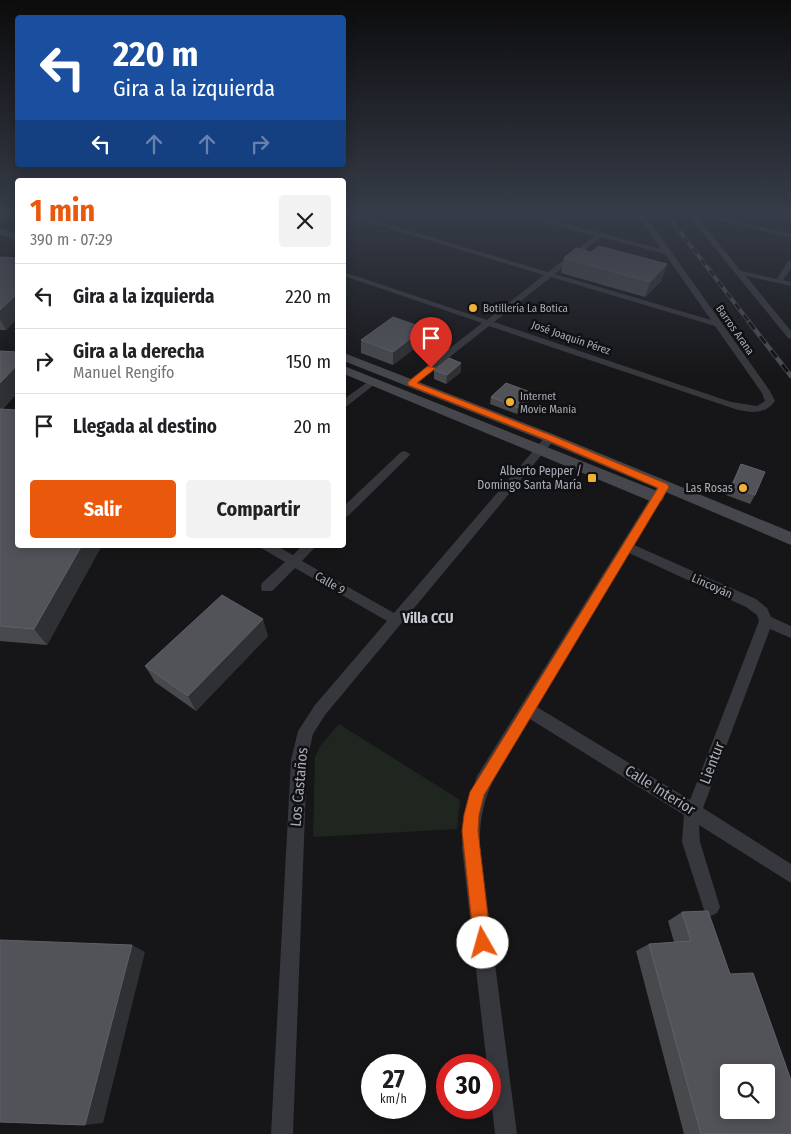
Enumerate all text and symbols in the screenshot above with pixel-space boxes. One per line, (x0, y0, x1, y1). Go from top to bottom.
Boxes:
text: 220 m (113, 33, 199, 75)
icon: left (30, 35, 95, 100)
text: Gira a la izquierda (113, 75, 275, 102)
icon: left (87, 130, 115, 158)
icon: ahead (140, 130, 168, 158)
icon: ahead (193, 130, 221, 158)
icon: right (246, 130, 274, 158)
text: 1 min (30, 193, 95, 229)
button: close (279, 195, 331, 247)
text: 390 m · 07:29 (30, 230, 113, 249)
icon: left (30, 282, 58, 310)
text: Gira a la izquierda (73, 285, 215, 308)
text: 220 m (285, 285, 331, 308)
marker: Botillería La Botica (467, 302, 479, 314)
place label: Botillería La Botica (483, 302, 568, 315)
street label: Barros Arana (713, 303, 757, 357)
pin (410, 317, 452, 368)
street label: José Joaquín Pérez (530, 318, 613, 358)
icon: arrive (417, 324, 445, 352)
text: Gira a la derecha (73, 340, 205, 363)
icon: right (30, 347, 58, 375)
text: 150 m (286, 350, 331, 373)
text: Manuel Rengifo (73, 363, 174, 382)
place label: Internet Movie Mania (520, 390, 576, 416)
marker: Internet Movie Mania (504, 396, 516, 408)
icon: arrive (30, 412, 58, 440)
text: Llegada al destino (73, 415, 217, 438)
text: 20 m (294, 415, 331, 438)
place label: Alberto Pepper / Domingo Santa María (477, 464, 582, 492)
marker: Alberto Pepper / Domingo Santa María (586, 472, 598, 484)
button: Salir (30, 480, 176, 538)
button: Compartir (186, 480, 331, 538)
place label: Las Rosas (685, 481, 733, 495)
marker: Las Rosas (737, 482, 749, 494)
street label: Calle 9 (312, 569, 348, 597)
street label: Lincoyán (689, 571, 735, 601)
district label: Villa CCU (402, 610, 453, 627)
street label: Lientur (696, 739, 729, 787)
street label: Los Castaños (287, 747, 311, 827)
street label: Calle Interior (622, 761, 699, 819)
position arrow (456, 916, 508, 968)
speed limit sign: 30 (436, 1054, 501, 1119)
map controls (720, 1064, 775, 1119)
button: search (720, 1064, 775, 1119)
text: 27 (382, 1065, 405, 1095)
text: km/h (380, 1092, 407, 1106)

